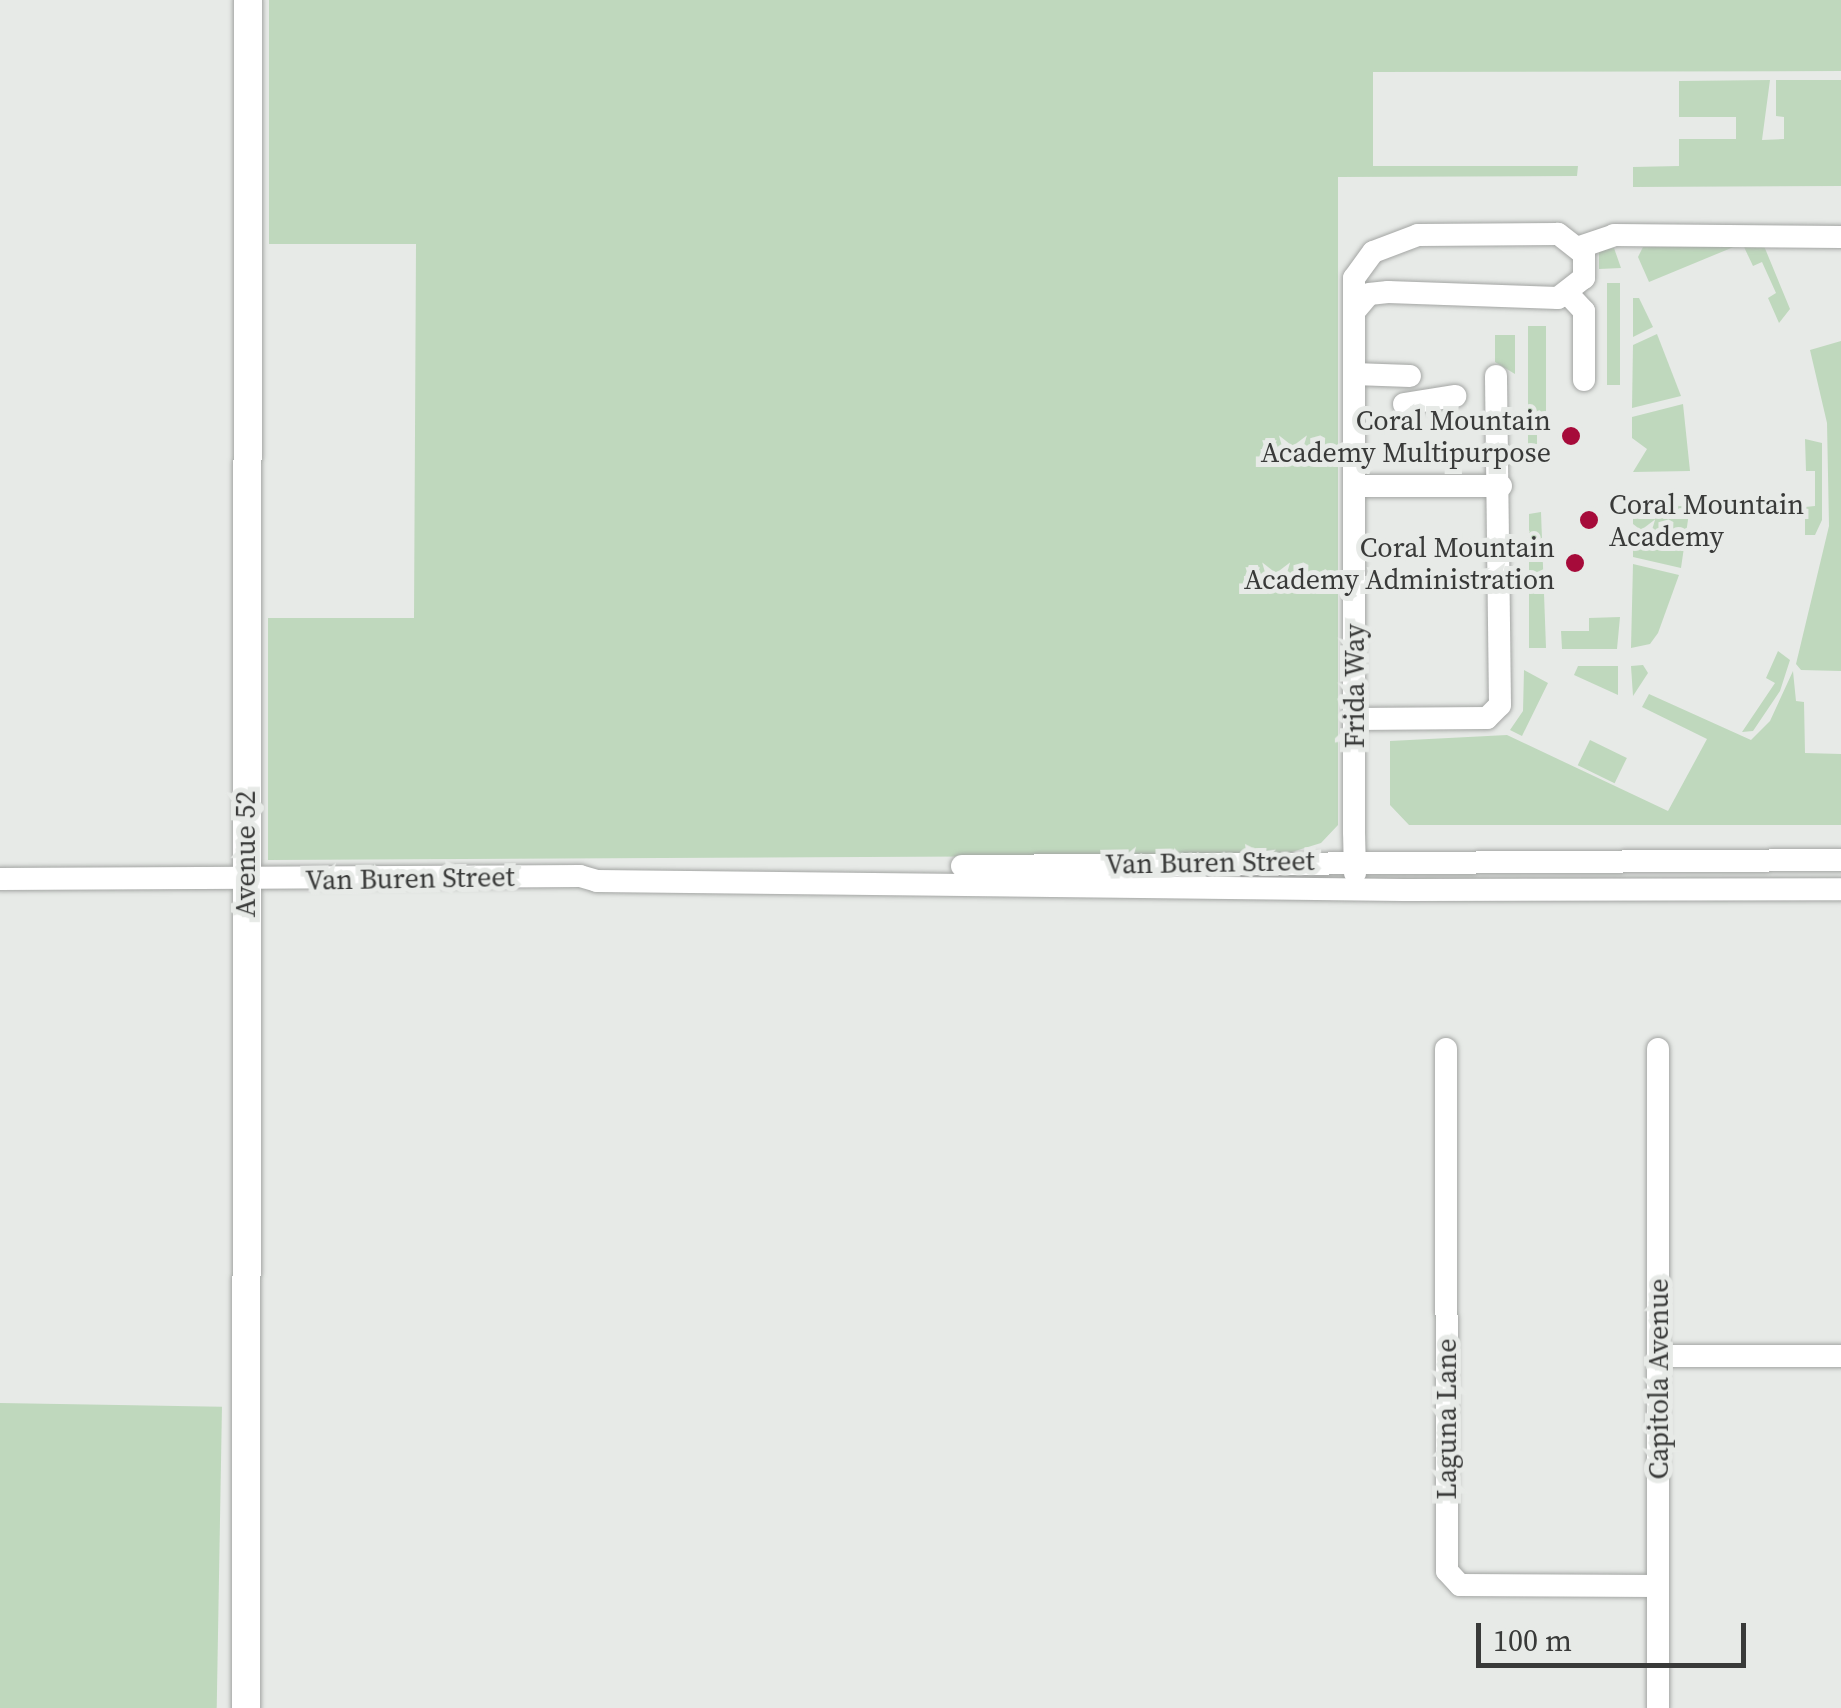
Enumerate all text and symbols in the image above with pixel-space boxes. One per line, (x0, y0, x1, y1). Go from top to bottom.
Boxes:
place label: Coral Mountain Academy Multipurpose (1261, 403, 1551, 469)
marker: Coral Mountain Academy Multipurpose (1560, 425, 1582, 447)
place label: Coral Mountain Academy (1609, 487, 1804, 553)
marker: Coral Mountain Academy (1578, 509, 1600, 531)
place label: Coral Mountain Academy Administration (1244, 530, 1555, 596)
marker: Coral Mountain Academy Administration (1564, 552, 1586, 574)
street label: Frida Way (1337, 623, 1371, 749)
street label: Avenue 52 (228, 791, 262, 917)
street label: Van Buren Street (1105, 843, 1315, 881)
street label: Van Buren Street (305, 859, 515, 897)
street label: Capitola Avenue (1641, 1279, 1675, 1479)
street label: Laguna Lane (1429, 1338, 1463, 1500)
scale bar (1481, 1603, 1751, 1665)
text: 100 m (1493, 1620, 1572, 1661)

